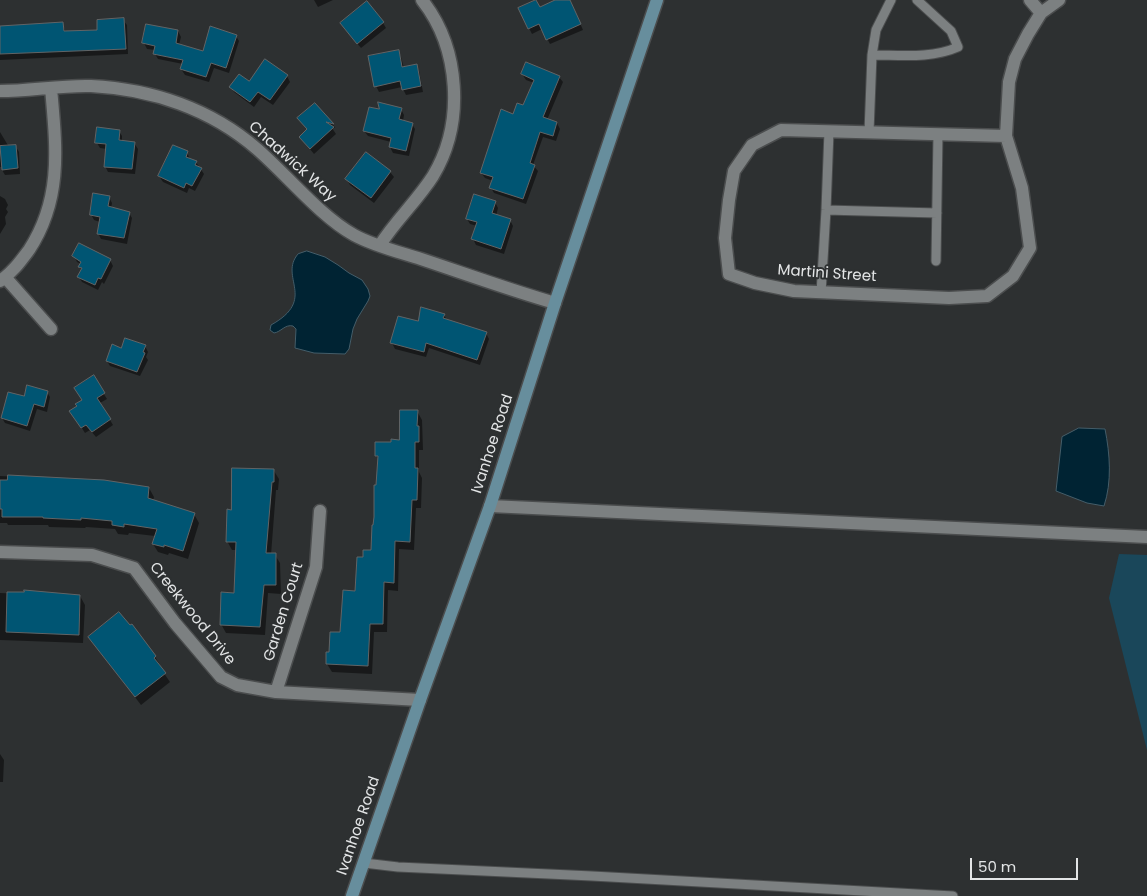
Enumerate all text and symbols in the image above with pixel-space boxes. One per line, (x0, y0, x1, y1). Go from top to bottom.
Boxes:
street label: Chadwick Way (245, 118, 339, 206)
street label: Martini Street (777, 262, 877, 286)
street label: Ivanhoe Road (468, 392, 518, 496)
street label: Creekwood Drive (145, 559, 239, 669)
street label: Garden Court (260, 560, 308, 664)
street label: Ivanhoe Road (334, 774, 384, 878)
scale bar (972, 848, 1080, 880)
text: 50 m (978, 856, 1016, 877)

